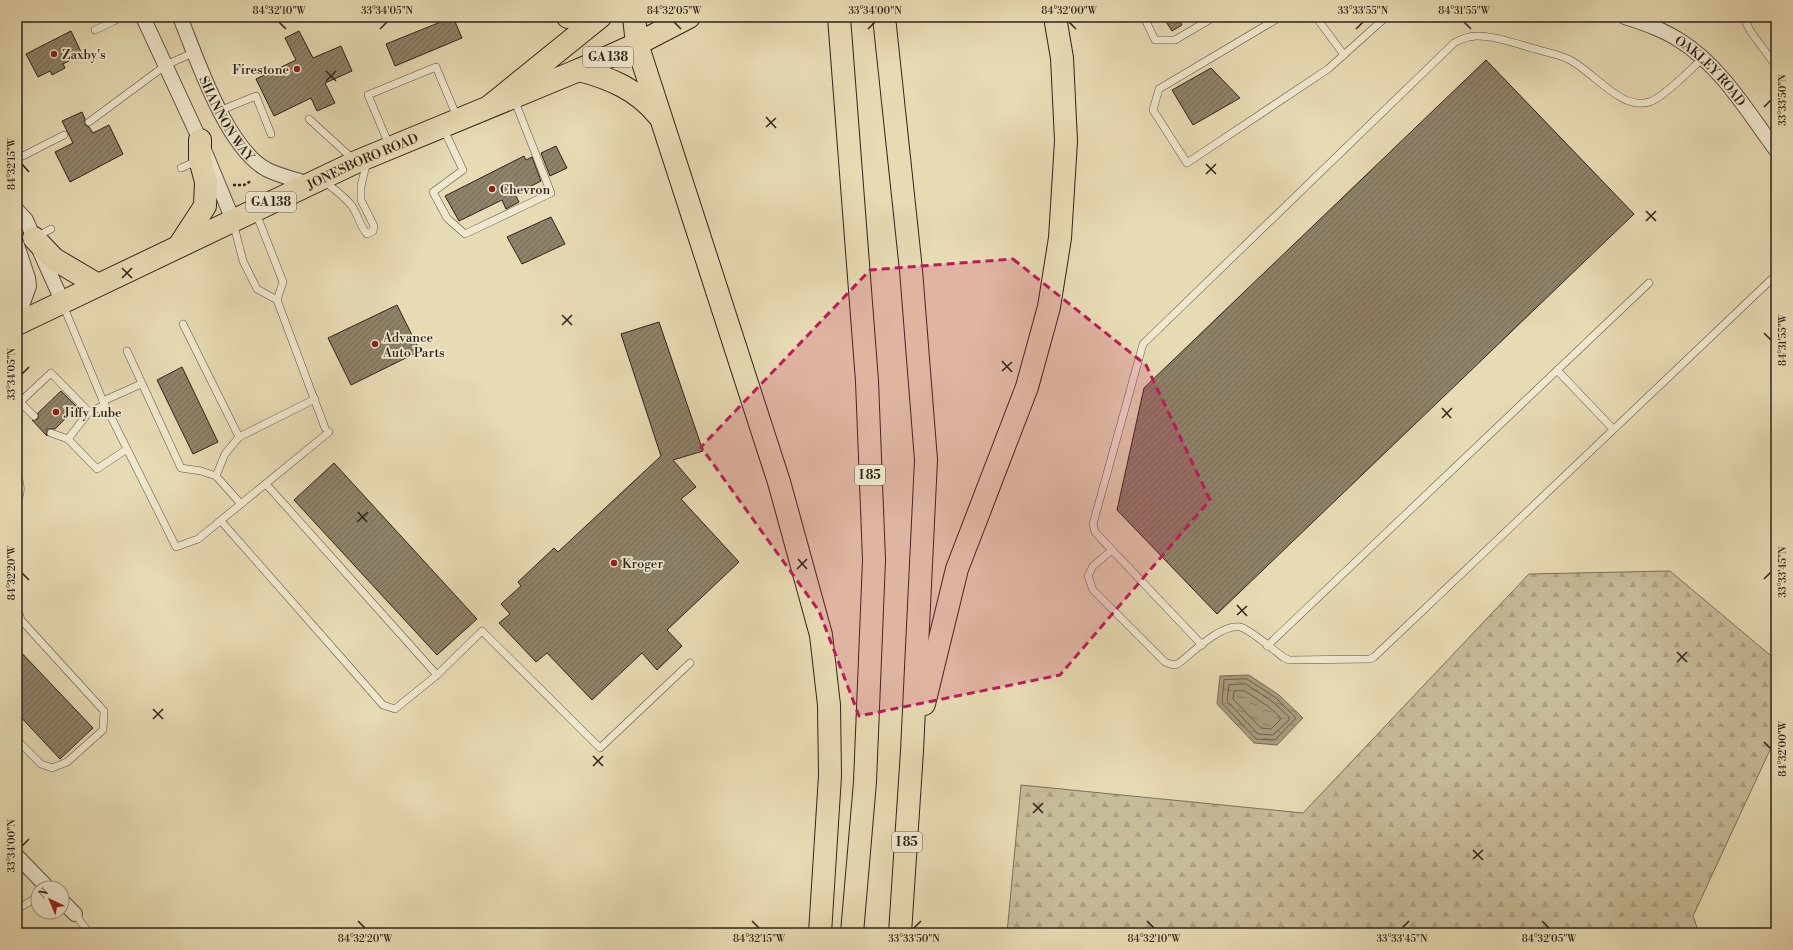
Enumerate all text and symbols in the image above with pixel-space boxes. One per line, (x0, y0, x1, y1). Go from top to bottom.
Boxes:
text: 84°32'10"W (253, 5, 306, 17)
text: 33°34'05"N (361, 5, 414, 17)
text: 84°32'05"W (647, 5, 702, 17)
text: 33°34'00"N (848, 5, 902, 17)
text: 84°32'00"W (1041, 5, 1098, 17)
text: 33°33'55"N (1338, 5, 1389, 17)
text: 84°31'55"W (1438, 5, 1491, 17)
street label: OAKLEY ROAD (1672, 33, 1749, 110)
place label: Zaxby's (62, 47, 106, 63)
road number: GA 138 (583, 47, 633, 67)
marker: Zaxby's (49, 49, 59, 59)
place label: Firestone (232, 62, 289, 78)
marker: Firestone (292, 64, 302, 74)
street label: SHANNON WAY (195, 74, 258, 166)
text: 33°33'50"N (1777, 74, 1789, 126)
street label: JONESBORO ROAD (303, 130, 421, 194)
text: 84°32'15"W (6, 137, 18, 190)
place label: Chevron (500, 182, 550, 198)
marker: Chevron (487, 184, 497, 194)
road number: GA 138 (246, 192, 296, 212)
text: 84°31'55"W (1777, 313, 1789, 366)
place label: Advance Auto Parts (382, 330, 445, 361)
marker: Advance Auto Parts (370, 339, 380, 349)
text: 33°34'05"N (6, 347, 18, 400)
place label: Jiffy Lube (63, 405, 122, 421)
marker: Jiffy Lube (51, 407, 61, 417)
road number: I 85 (855, 465, 885, 485)
text: 84°32'20"W (6, 545, 18, 600)
text: 33°33'45"N (1777, 546, 1789, 597)
place label: Kroger (622, 556, 663, 572)
marker: Kroger (609, 558, 619, 568)
text: 84°32'00"W (1777, 720, 1789, 777)
text: 33°34'00"N (6, 819, 18, 873)
road number: I 85 (892, 832, 922, 852)
north arrow (30, 880, 70, 920)
text: N (36, 885, 52, 902)
text: 84°32'20"W (338, 933, 393, 945)
text: 84°32'15"W (733, 933, 786, 945)
text: 33°33'50"N (888, 933, 940, 945)
text: 84°32'10"W (1128, 933, 1181, 945)
text: 33°33'45"N (1377, 933, 1428, 945)
text: 84°32'05"W (1522, 933, 1577, 945)

